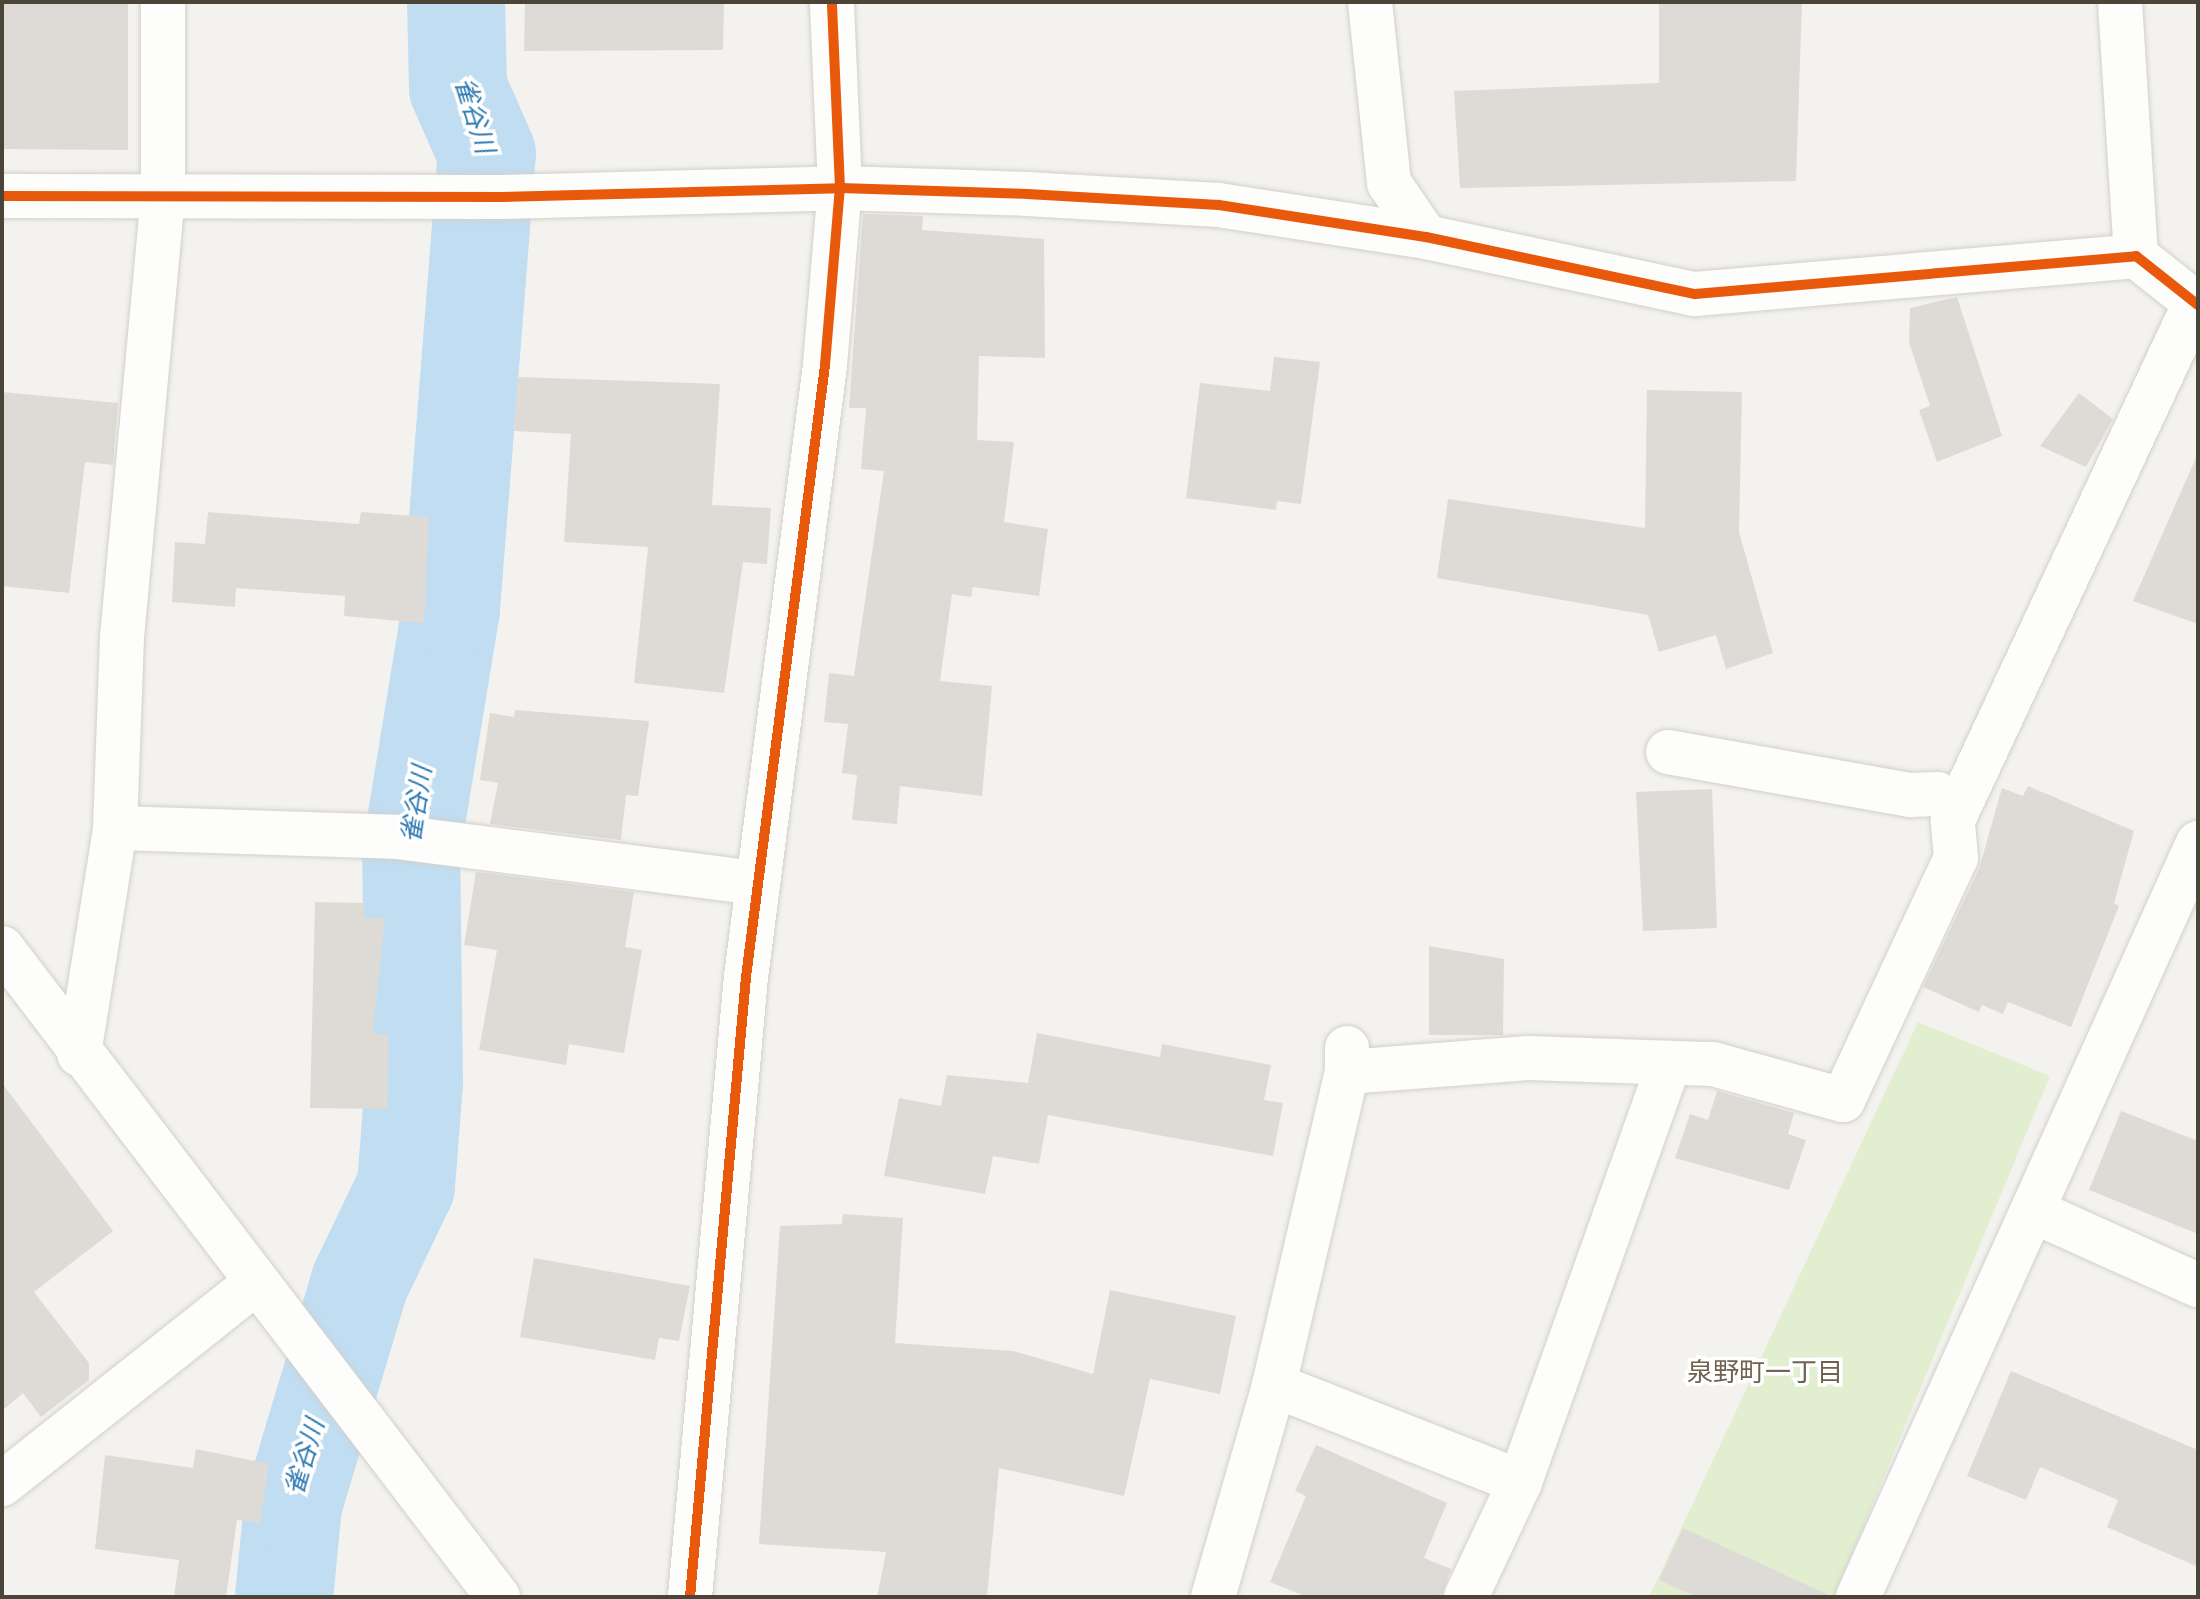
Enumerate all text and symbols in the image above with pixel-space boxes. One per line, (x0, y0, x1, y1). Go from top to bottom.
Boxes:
water label: 雀谷川 (446, 74, 498, 158)
water label: 雀谷川 (397, 764, 441, 846)
district label: 泉野町一丁目 (1687, 1359, 1843, 1391)
water label: 雀谷川 (281, 1416, 333, 1500)

